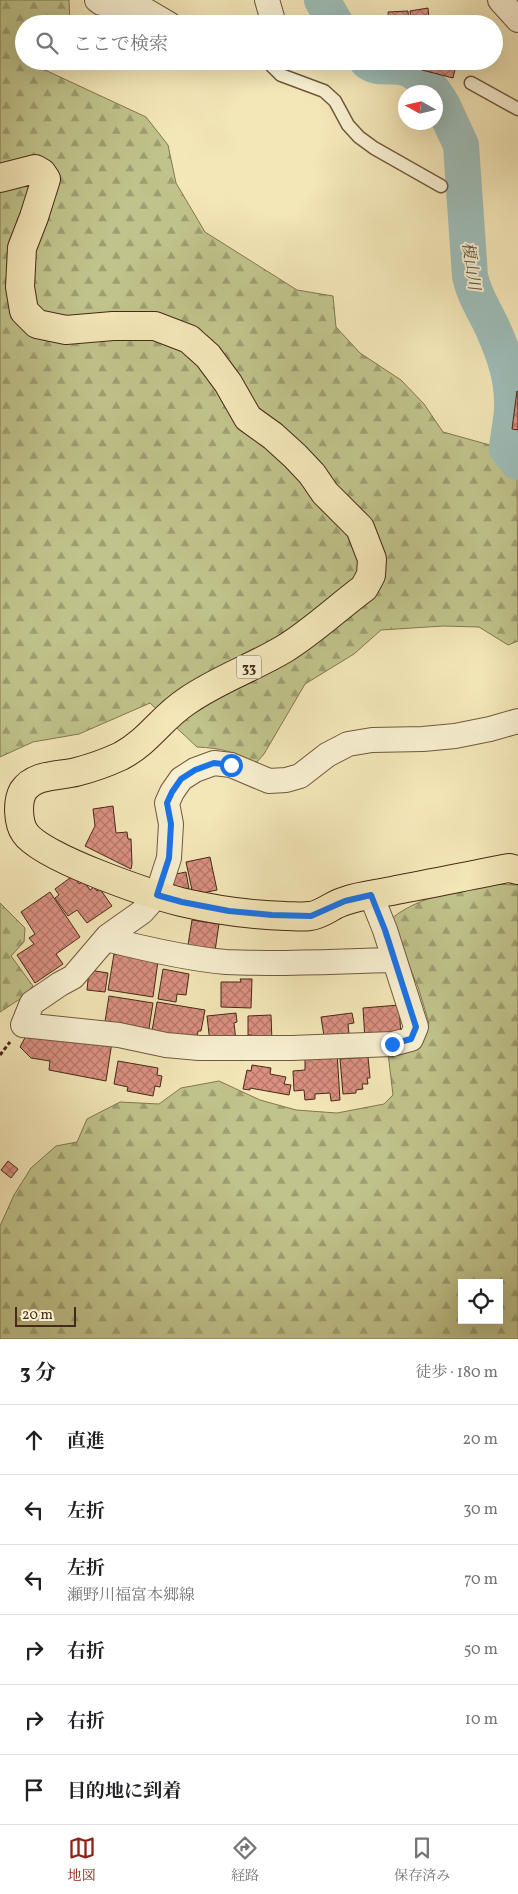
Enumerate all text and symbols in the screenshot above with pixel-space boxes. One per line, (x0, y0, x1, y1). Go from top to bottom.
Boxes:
search box (15, 15, 503, 70)
icon: search (33, 29, 61, 57)
text: ここで検索 (73, 32, 168, 58)
north arrow (398, 85, 443, 130)
water label: 榎山川 (456, 241, 485, 294)
road number: 33 (236, 656, 262, 679)
route start (220, 754, 243, 777)
route end (381, 1033, 404, 1056)
map controls (458, 1279, 503, 1324)
button: locate (458, 1279, 503, 1324)
scale bar (15, 1304, 76, 1327)
text: 20 m (22, 1306, 53, 1325)
text: 3 分 (20, 1359, 56, 1388)
text: 徒歩 · 180 m (415, 1362, 498, 1384)
icon: ahead (20, 1426, 48, 1454)
text: 直進 (67, 1429, 105, 1455)
text: 20 m (463, 1429, 498, 1451)
icon: left (20, 1496, 48, 1524)
text: 左折 (67, 1499, 105, 1525)
text: 30 m (463, 1499, 498, 1521)
text: 左折 (67, 1556, 105, 1582)
icon: left (20, 1566, 48, 1594)
text: 70 m (464, 1569, 498, 1591)
text: 瀬野川福富本郷線 (67, 1585, 195, 1607)
icon: right (20, 1636, 48, 1664)
text: 右折 (67, 1639, 105, 1665)
text: 50 m (464, 1639, 498, 1661)
icon: right (20, 1706, 48, 1734)
text: 右折 (67, 1709, 105, 1735)
text: 10 m (465, 1709, 498, 1731)
icon: arrive (20, 1776, 48, 1804)
text: 目的地に到着 (67, 1779, 181, 1805)
tab: 地図 (68, 1834, 96, 1886)
tab: 経路 (231, 1834, 259, 1886)
tab: 保存済み (394, 1834, 450, 1886)

